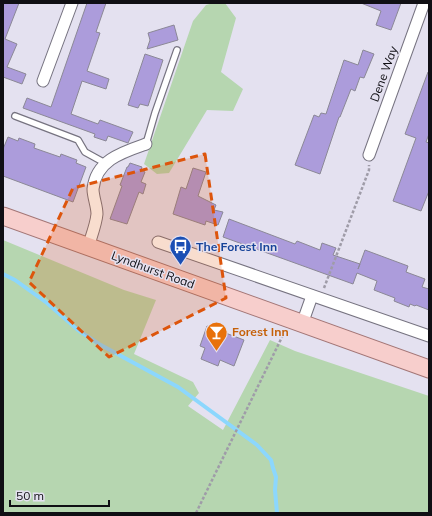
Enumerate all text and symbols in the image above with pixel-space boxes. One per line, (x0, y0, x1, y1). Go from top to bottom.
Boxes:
street label: Dene Way (367, 43, 401, 104)
bus stop icon: The Forest Inn (167, 234, 193, 267)
place label: The Forest Inn (196, 239, 277, 254)
street label: Lyndhurst Road (109, 248, 197, 292)
bar icon: Forest Inn (203, 319, 229, 352)
place label: Forest Inn (232, 324, 289, 339)
scale bar (10, 482, 109, 508)
text: 50 m (16, 488, 44, 503)

